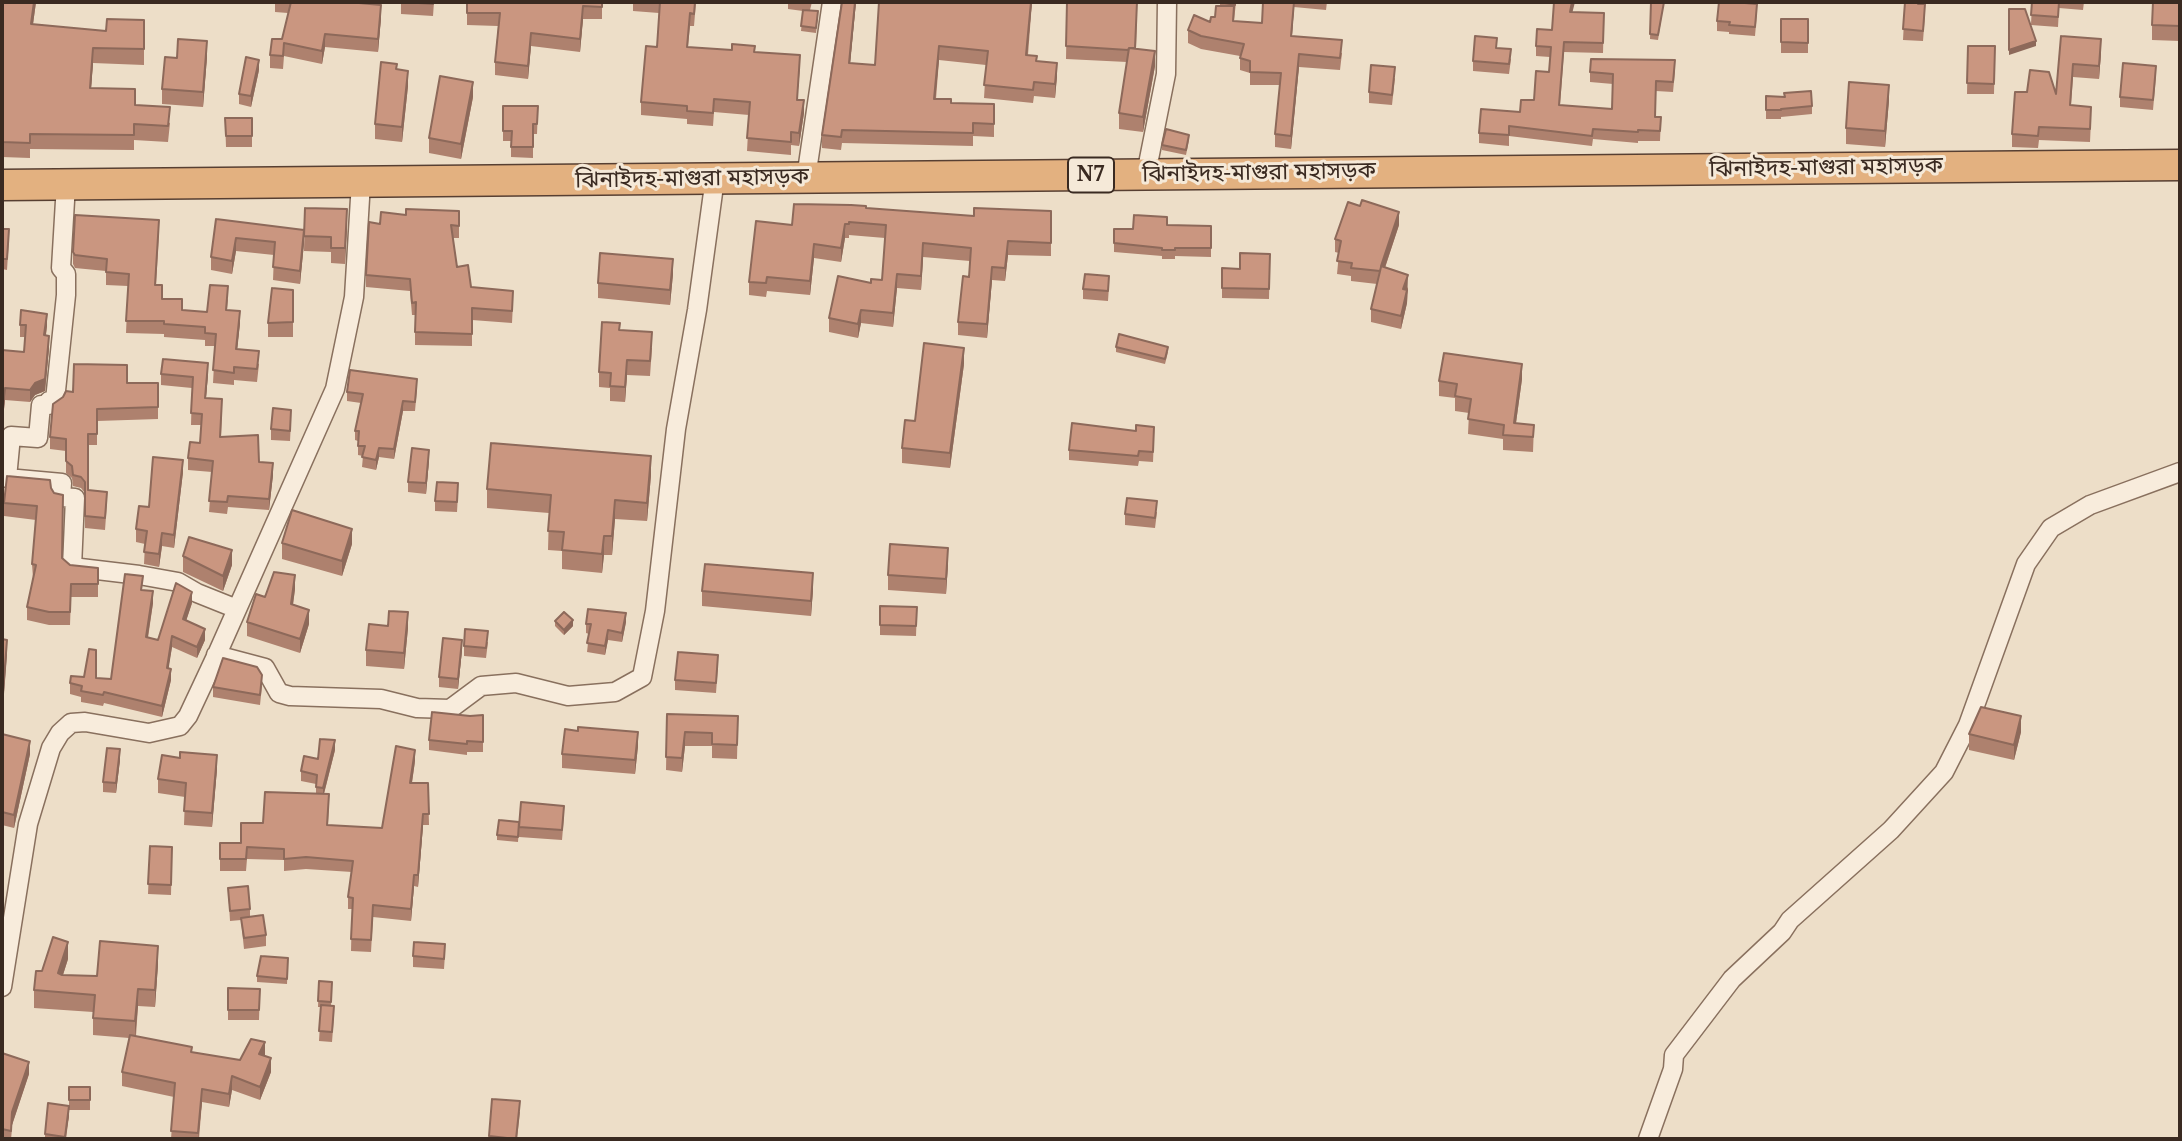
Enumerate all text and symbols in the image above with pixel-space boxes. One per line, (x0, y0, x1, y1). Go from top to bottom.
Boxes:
street label: ঝিনাইদহ-মাগুরা মহাসড়ক (1709, 152, 1943, 184)
street label: ঝিনাইদহ-মাগুরা মহাসড়ক (1142, 157, 1376, 189)
road number: N7 (1068, 158, 1114, 192)
street label: ঝিনাইদহ-মাগুরা মহাসড়ক (575, 163, 809, 195)

